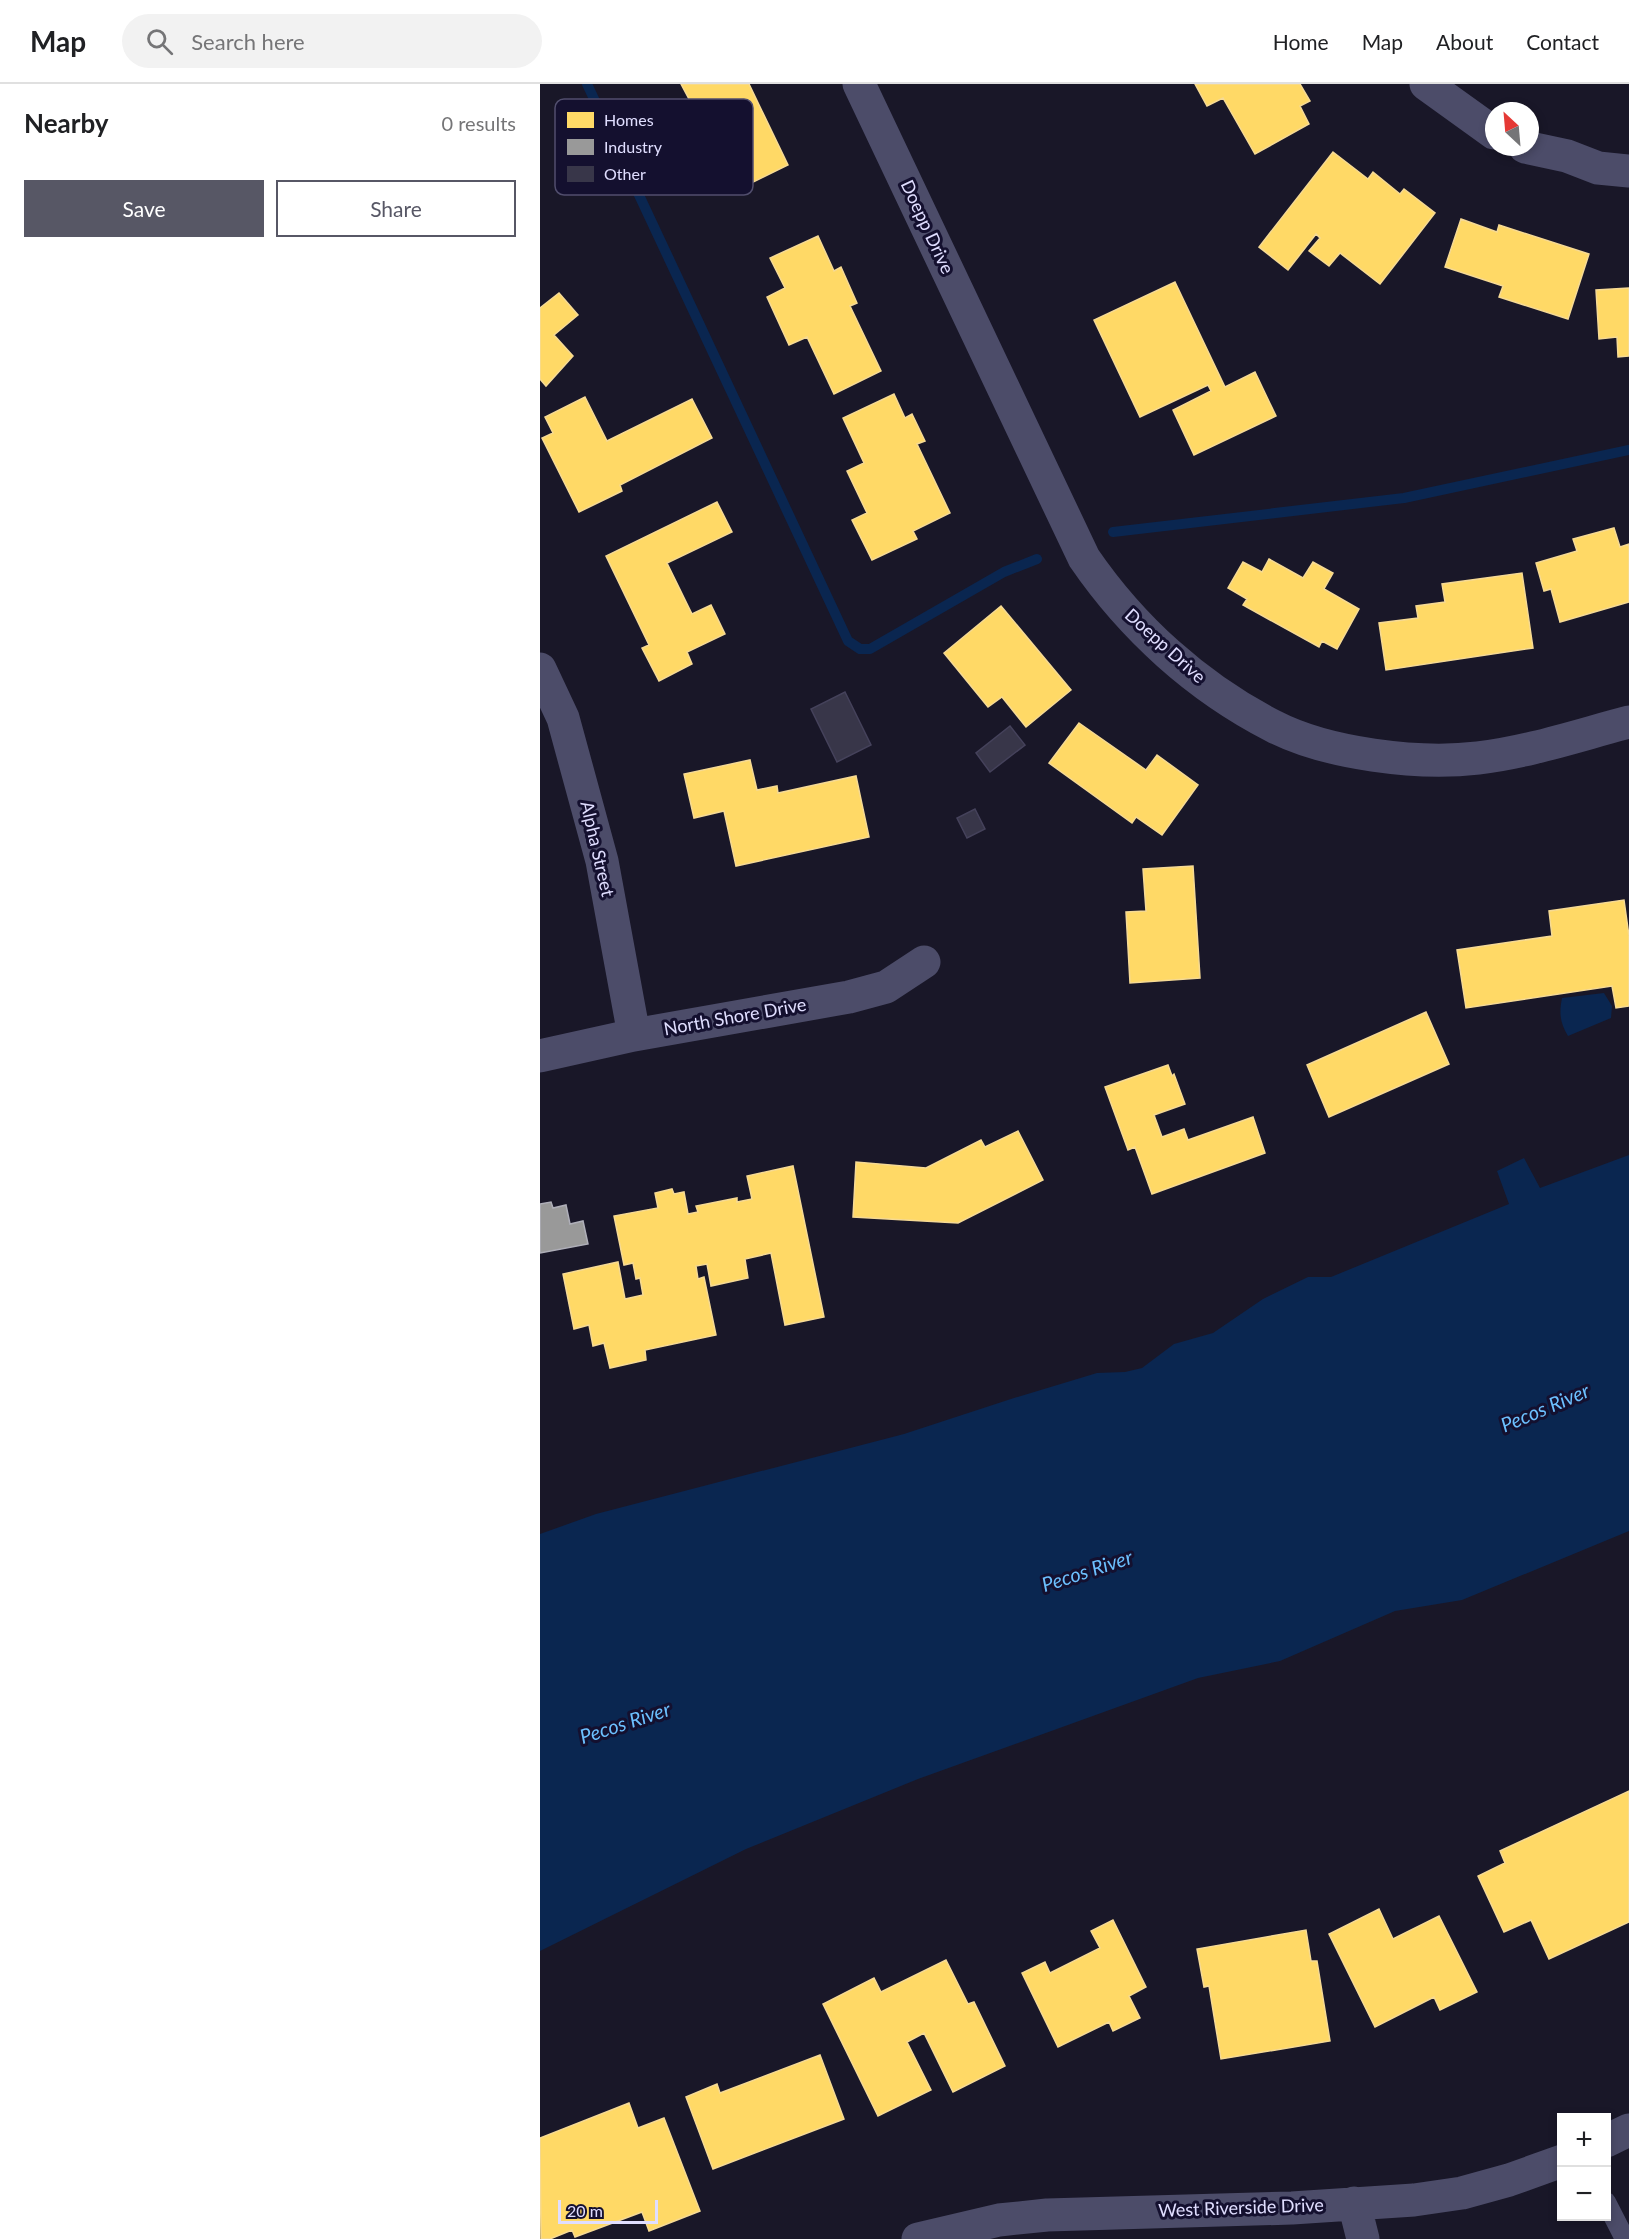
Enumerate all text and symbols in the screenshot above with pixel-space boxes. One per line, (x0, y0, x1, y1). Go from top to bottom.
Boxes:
search box (122, 14, 542, 68)
text: Map (30, 24, 86, 58)
icon: search (143, 25, 176, 58)
text: Search here (191, 28, 305, 55)
text: Home (1273, 29, 1329, 54)
text: Map (1362, 29, 1403, 54)
text: About (1436, 29, 1493, 54)
text: Contact (1526, 29, 1599, 54)
legend (555, 99, 753, 195)
north arrow (1485, 102, 1539, 156)
text: Nearby (24, 107, 109, 139)
text: Homes (604, 110, 654, 129)
text: 0 results (441, 111, 516, 135)
text: Industry (604, 137, 663, 156)
text: Other (604, 164, 646, 183)
street label: Doepp Drive (897, 176, 959, 277)
button: Save (24, 180, 264, 237)
button: Share (276, 180, 516, 237)
street label: Doepp Drive (1121, 603, 1211, 687)
street label: Alpha Street (576, 799, 620, 899)
street label: North Shore Drive (662, 993, 808, 1039)
water label: Pecos River (1497, 1377, 1594, 1437)
water label: Pecos River (1038, 1544, 1136, 1596)
water label: Pecos River (576, 1696, 674, 1748)
map controls (1557, 2113, 1611, 2221)
button: + (1557, 2113, 1611, 2167)
button: − (1557, 2167, 1611, 2221)
street label: West Riverside Drive (1158, 2193, 1324, 2221)
scale bar (558, 2197, 658, 2224)
text: 20 m (567, 2201, 603, 2220)

